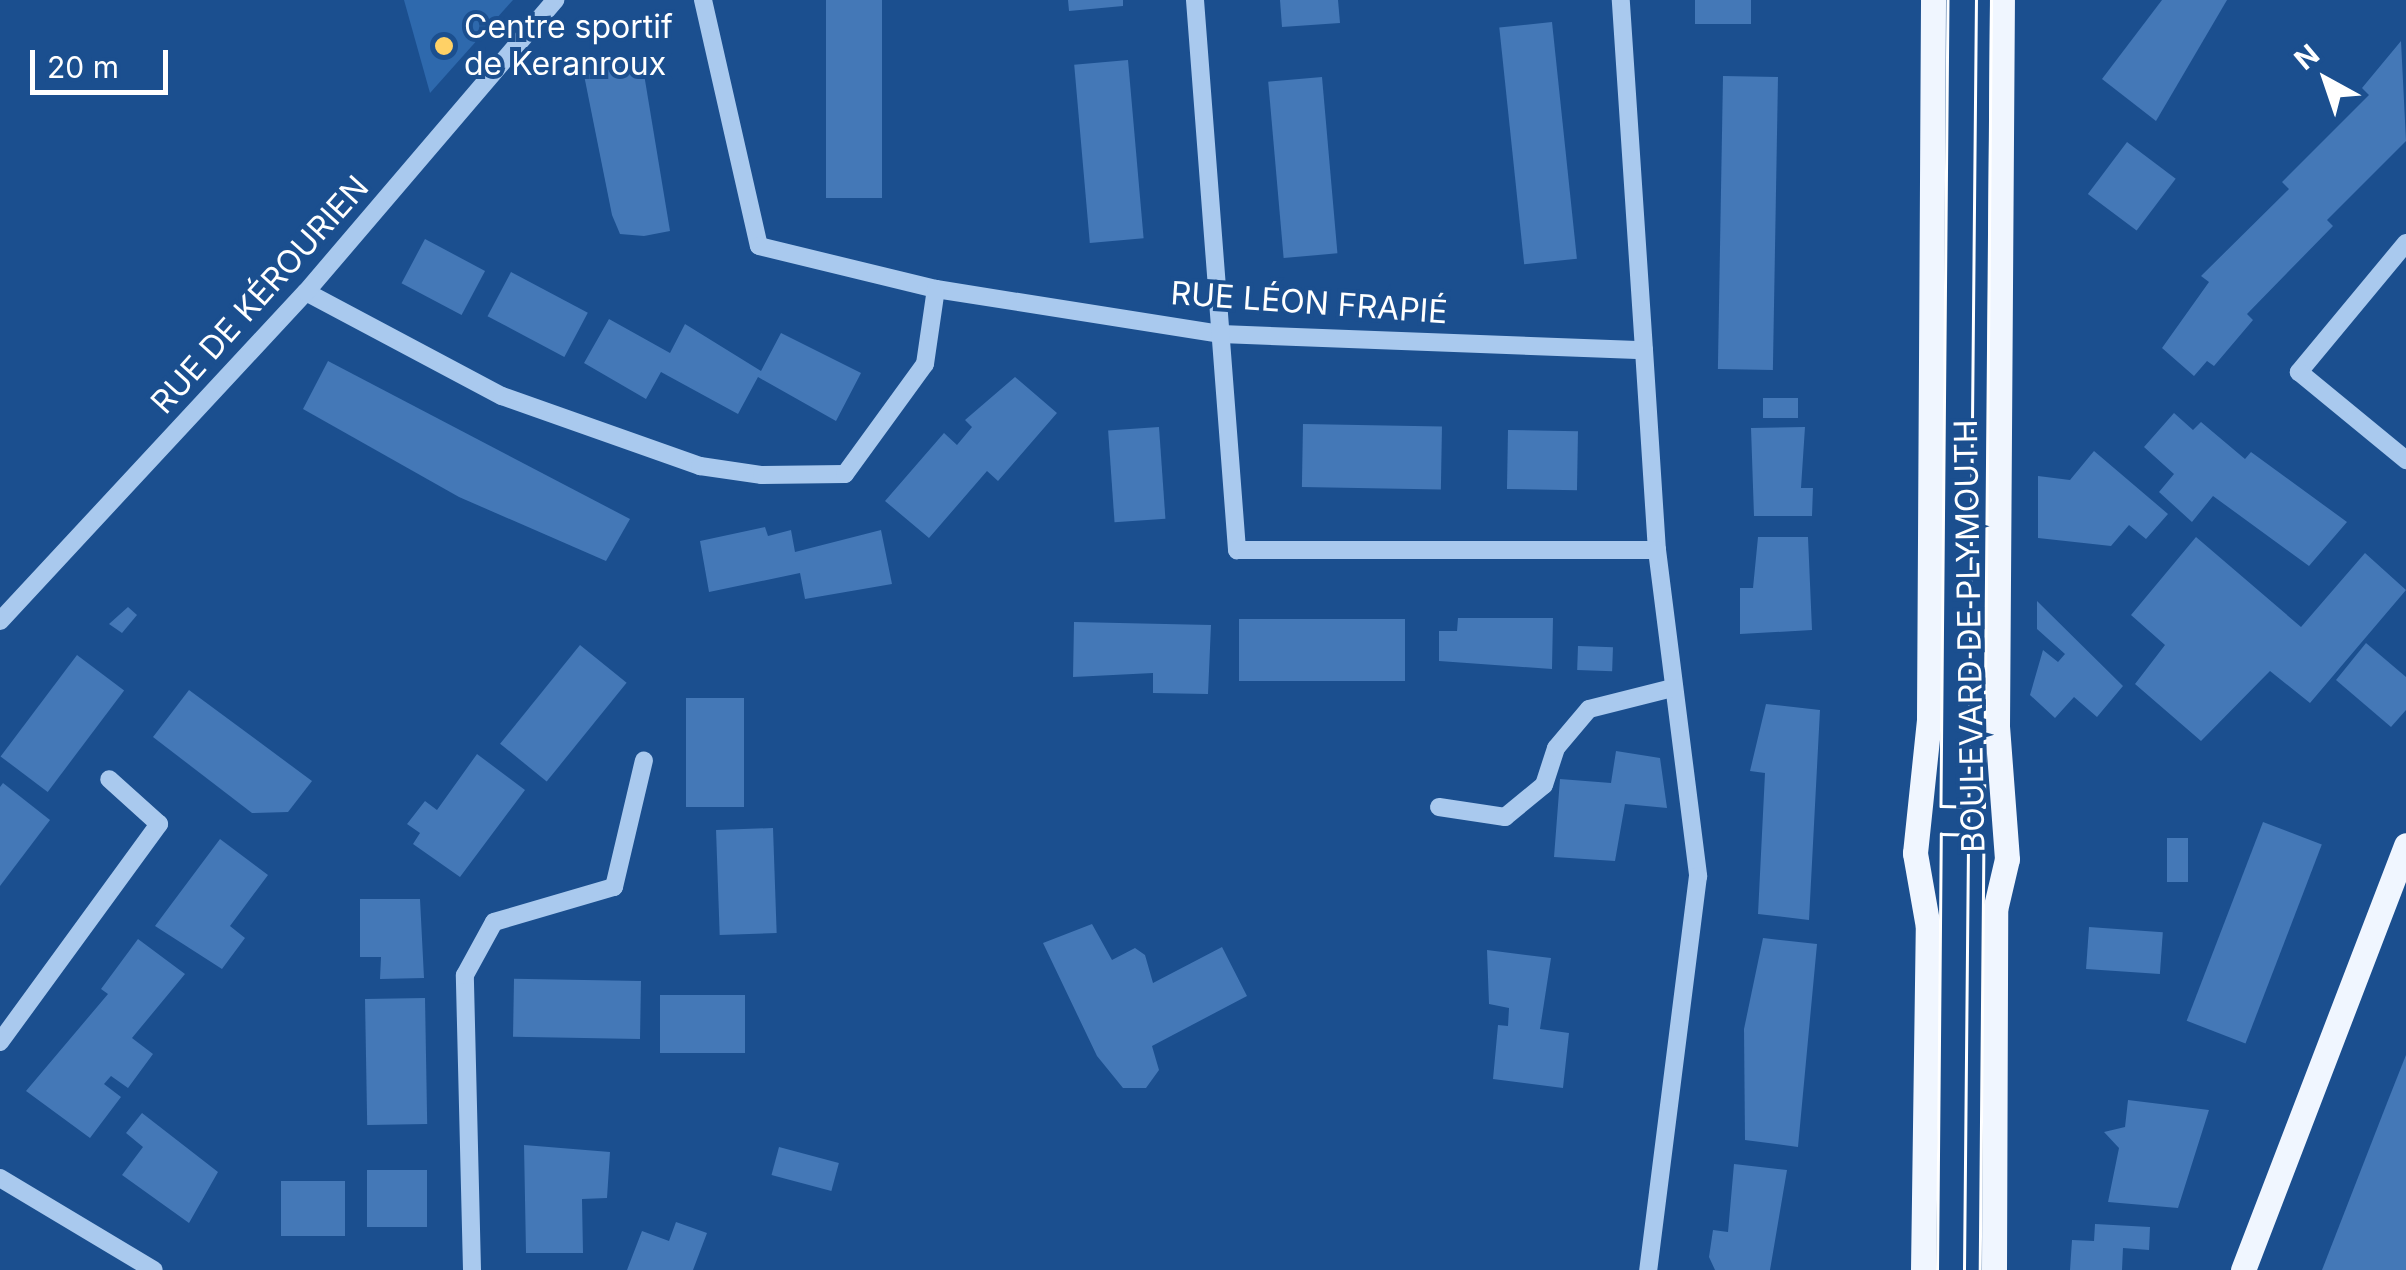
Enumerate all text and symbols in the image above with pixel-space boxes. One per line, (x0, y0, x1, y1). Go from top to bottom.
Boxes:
place label: Centre sportif de Keranroux (464, 9, 673, 84)
scale bar (35, 30, 172, 92)
north arrow (2276, 30, 2376, 130)
marker: Centre sportif de Keranroux (433, 35, 455, 57)
text: N (2288, 37, 2326, 77)
text: 20 m (47, 49, 119, 85)
street label: RUE DE KÉROURIEN (143, 168, 377, 422)
street label: RUE LÉON FRAPIÉ (1169, 274, 1449, 332)
street label: BOULEVARD DE PLYMOUTH (1947, 419, 1993, 853)

